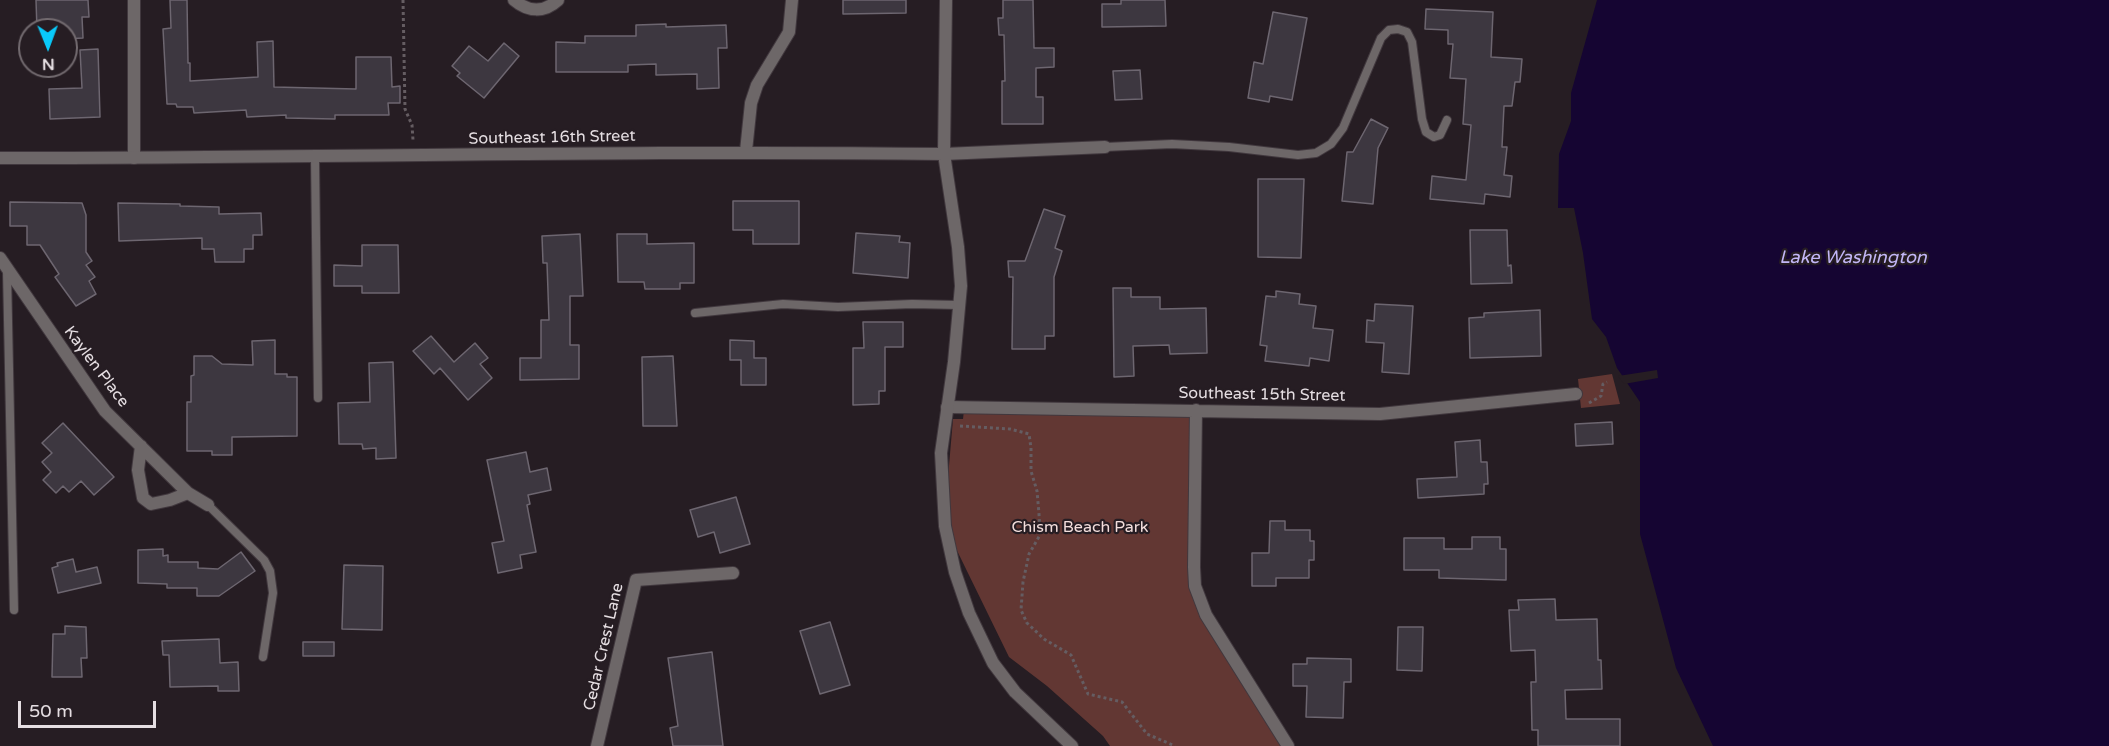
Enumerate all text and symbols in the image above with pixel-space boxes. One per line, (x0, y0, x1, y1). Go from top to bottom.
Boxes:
north arrow (18, 18, 78, 78)
text: N (42, 54, 55, 74)
street label: Southeast 16th Street (468, 127, 636, 149)
water label: Lake Washington (1779, 247, 1927, 269)
street label: Kaylen Place (59, 323, 133, 411)
street label: Southeast 15th Street (1178, 384, 1346, 406)
park label: Chism Beach Park (1011, 518, 1149, 538)
street label: Cedar Crest Lane (580, 581, 628, 713)
scale bar (21, 689, 159, 727)
text: 50 m (29, 700, 73, 722)

